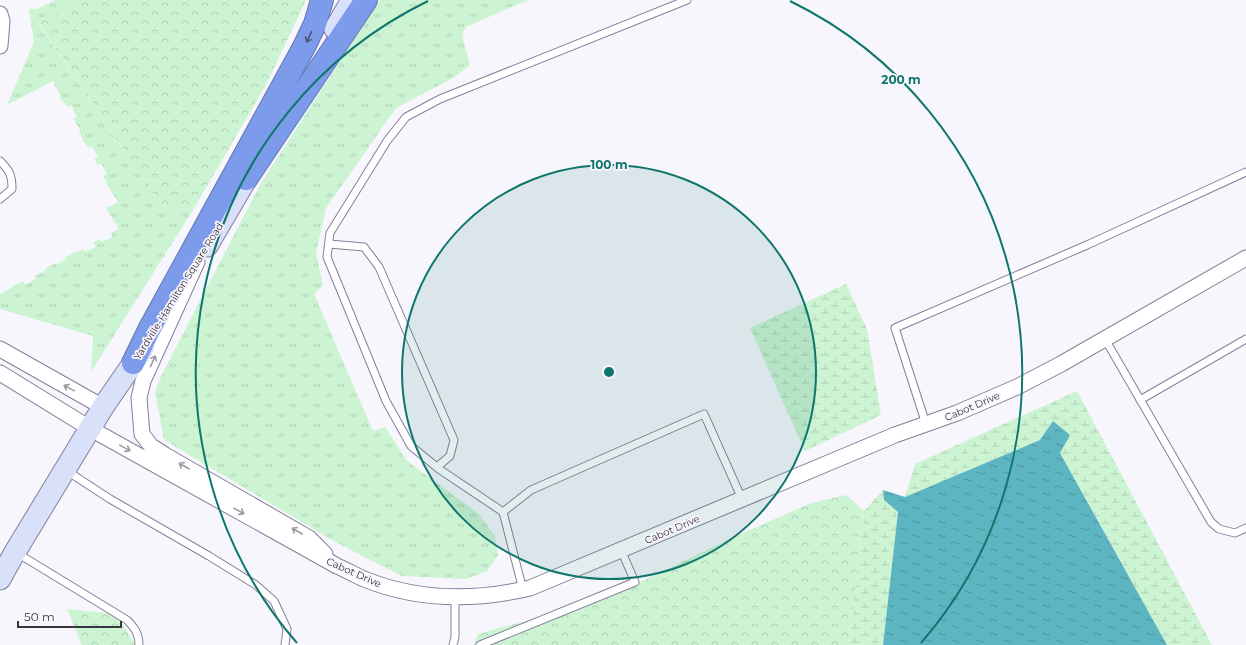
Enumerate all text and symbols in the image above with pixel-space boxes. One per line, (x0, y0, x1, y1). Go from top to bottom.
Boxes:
one-way arrow (305, 30, 312, 42)
text: 200 m (881, 72, 921, 87)
text: 100 m (591, 157, 627, 172)
street label: Yardville-Hamilton Square Road (131, 220, 226, 362)
one-way arrow (149, 355, 157, 367)
centre of rings (602, 365, 616, 379)
one-way arrow (64, 383, 76, 391)
street label: Cabot Drive (943, 389, 1002, 424)
one-way arrow (119, 444, 131, 452)
one-way arrow (178, 462, 190, 470)
one-way arrow (232, 508, 244, 515)
street label: Cabot Drive (643, 512, 702, 547)
one-way arrow (291, 526, 303, 534)
street label: Cabot Drive (324, 555, 383, 590)
scale bar (18, 603, 121, 629)
text: 50 m (24, 609, 55, 624)

